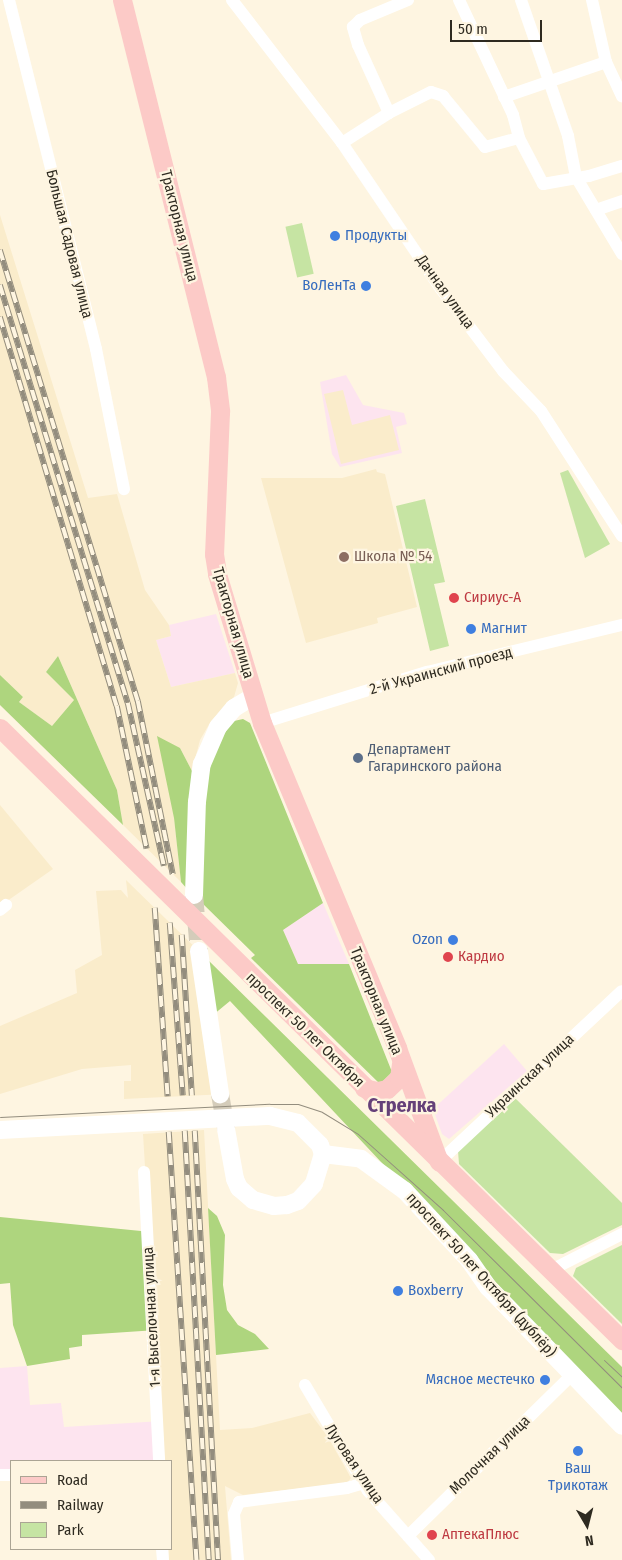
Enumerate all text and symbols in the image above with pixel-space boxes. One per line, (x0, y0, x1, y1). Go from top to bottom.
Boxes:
scale bar (452, 10, 544, 42)
text: 50 m (458, 20, 488, 38)
street label: Большая Садовая улица (42, 168, 96, 320)
street label: Тракторная улица (156, 168, 202, 284)
place label: Продукты (345, 227, 407, 245)
marker: Продукты (329, 230, 341, 242)
street label: Дачная улица (412, 252, 478, 332)
place label: ВоЛенТа (302, 277, 356, 295)
marker: ВоЛенТа (360, 280, 372, 292)
place label: Школа № 54 (354, 548, 432, 566)
marker: Школа № 54 (338, 551, 350, 563)
street label: Тракторная улица (209, 565, 257, 681)
place label: Сириус-А (464, 589, 521, 607)
marker: Сириус-А (448, 592, 460, 604)
place label: Магнит (481, 620, 527, 638)
marker: Магнит (465, 623, 477, 635)
street label: 2-й Украинский проезд (368, 643, 514, 699)
place label: Департамент Гагаринского района (368, 740, 502, 775)
marker: Департамент Гагаринского района (352, 752, 364, 764)
place label: Ozon (412, 931, 443, 949)
marker: Ozon (447, 934, 459, 946)
street label: Тракторная улица (346, 944, 406, 1058)
place label: Кардио (458, 948, 505, 966)
marker: Кардио (442, 951, 454, 963)
street label: проспект 50 лет Октября (242, 969, 368, 1091)
street label: Украинская улица (482, 1030, 578, 1122)
district label: Стрелка (368, 1093, 436, 1117)
street label: проспект 50 лет Октября (дублёр) (402, 1189, 560, 1361)
street label: 1-я Выселочная улица (139, 1246, 165, 1388)
place label: Boxberry (408, 1282, 463, 1300)
marker: Boxberry (392, 1285, 404, 1297)
place label: Мясное местечко (425, 1371, 535, 1389)
marker: Мясное местечко (539, 1374, 551, 1386)
street label: Молочная улица (446, 1412, 534, 1498)
street label: Луговая улица (321, 1421, 387, 1507)
marker: Ваш Трикотаж (572, 1445, 584, 1457)
place label: Ваш Трикотаж (548, 1459, 608, 1494)
legend (10, 1460, 172, 1550)
text: Road (57, 1471, 88, 1489)
text: Railway (57, 1496, 104, 1514)
north arrow (562, 1500, 612, 1550)
text: Park (57, 1521, 84, 1539)
place label: АптекаПлюс (442, 1526, 519, 1544)
marker: АптекаПлюс (426, 1529, 438, 1541)
text: N (584, 1531, 595, 1549)

